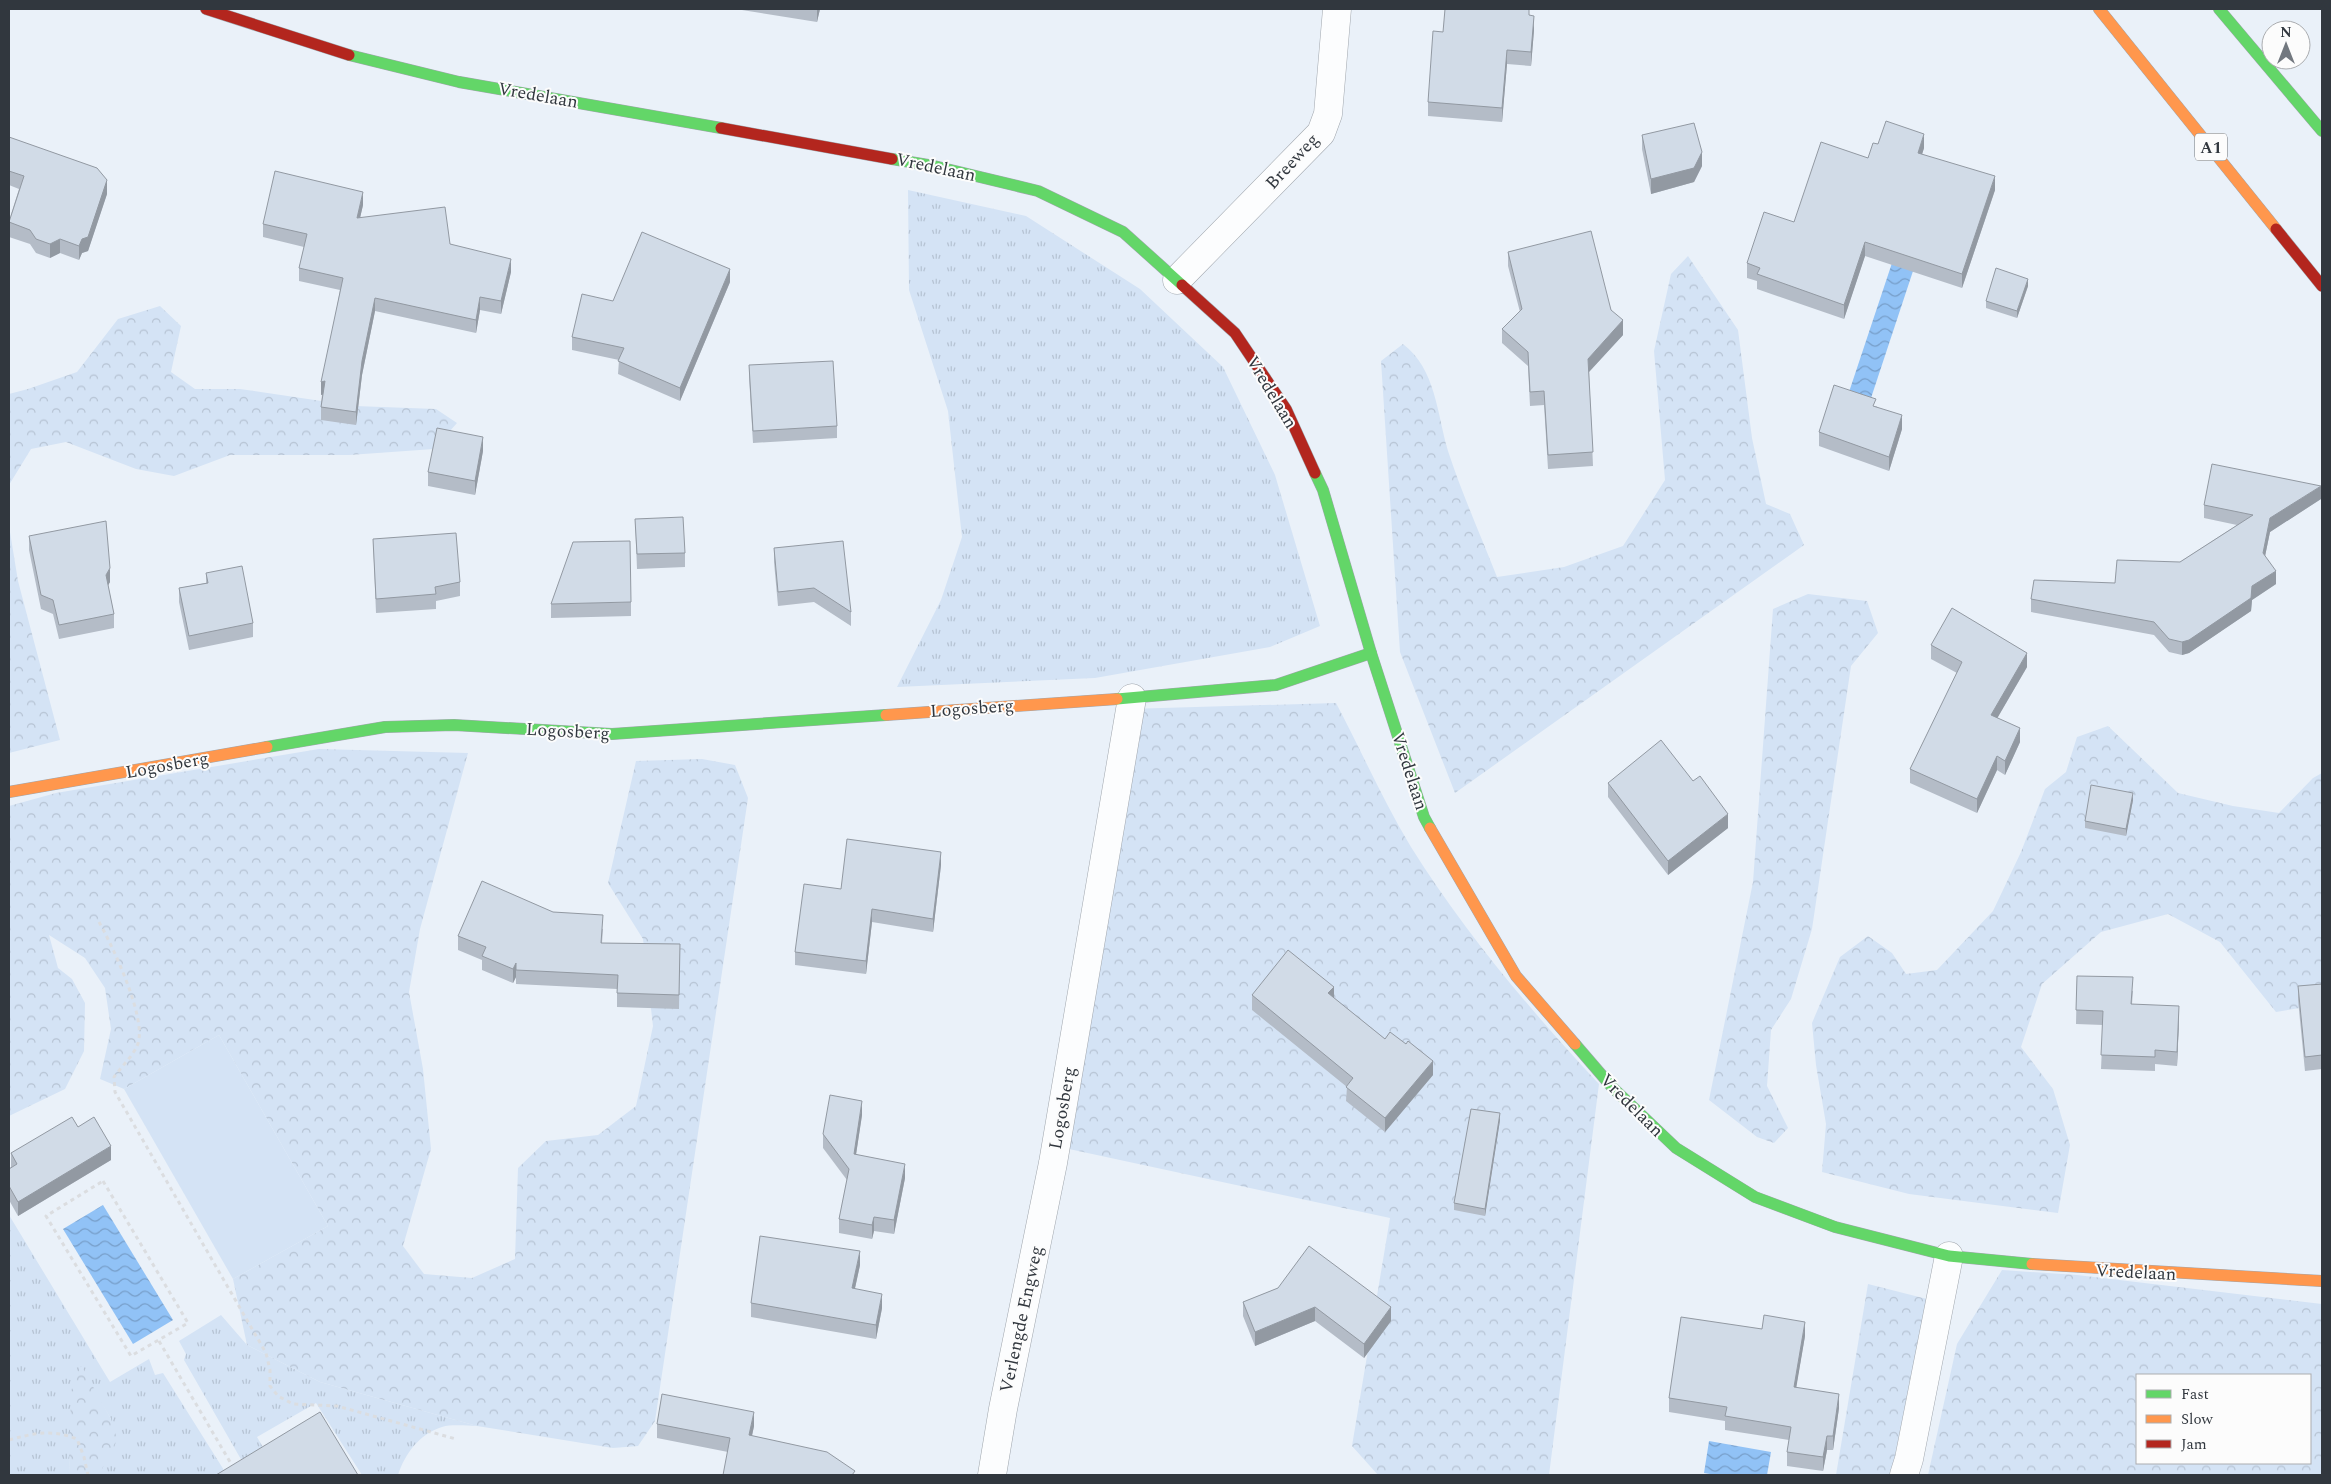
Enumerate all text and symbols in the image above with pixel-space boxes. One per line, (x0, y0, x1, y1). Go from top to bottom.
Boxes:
north arrow (2261, 20, 2311, 70)
text: N (2280, 22, 2292, 43)
street label: Vredelaan (496, 75, 580, 116)
street label: Breeweg (1259, 127, 1326, 196)
road number: A1 (2195, 134, 2227, 160)
street label: Vredelaan (894, 146, 978, 189)
street label: Vredelaan (1239, 351, 1304, 434)
street label: Logosberg (929, 692, 1015, 725)
street label: Logosberg (525, 716, 611, 747)
street label: Vredelaan (1384, 729, 1435, 814)
street label: Logosberg (123, 745, 211, 786)
street label: Logosberg (1042, 1064, 1083, 1152)
street label: Vredelaan (1594, 1067, 1670, 1143)
street label: Verlengde Engweg (993, 1243, 1050, 1395)
street label: Vredelaan (2095, 1257, 2177, 1288)
legend (2136, 1374, 2311, 1464)
text: Fast (2181, 1383, 2209, 1406)
text: Slow (2181, 1408, 2213, 1431)
text: Jam (2181, 1433, 2207, 1456)

